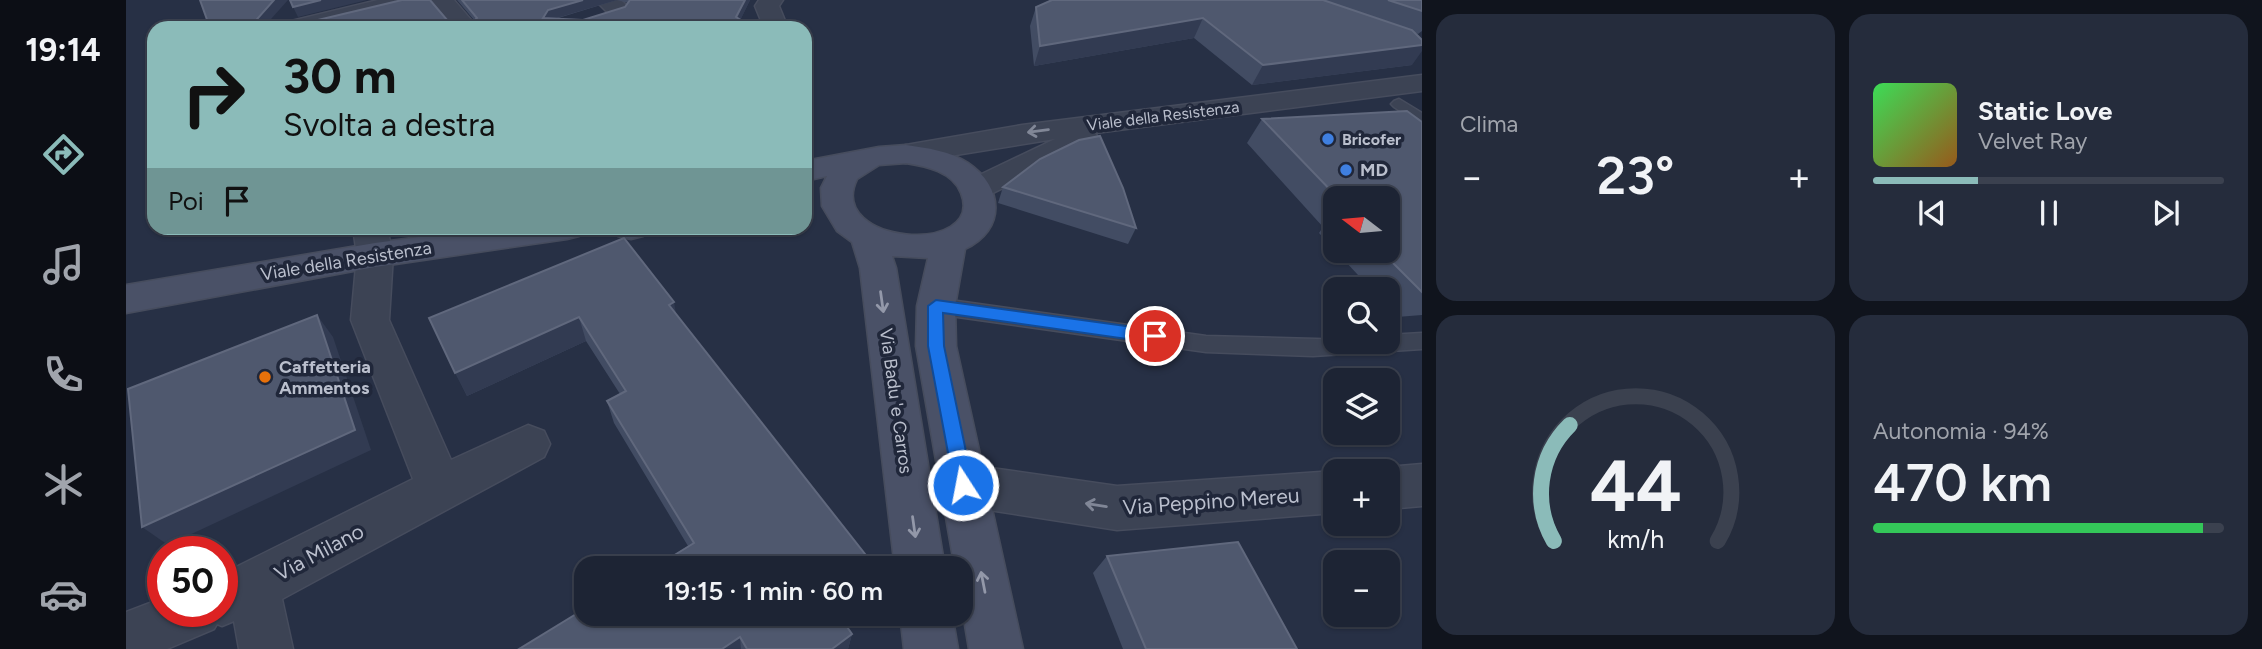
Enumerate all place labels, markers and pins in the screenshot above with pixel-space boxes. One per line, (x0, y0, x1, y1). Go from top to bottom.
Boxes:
place label: Bricofer (1342, 130, 1401, 149)
marker: Bricofer (1320, 131, 1336, 147)
place label: MD (1360, 159, 1388, 181)
marker: MD (1338, 162, 1354, 178)
pin (1125, 306, 1185, 366)
place label: Caffetteria Ammentos (279, 356, 371, 399)
marker: Caffetteria Ammentos (257, 369, 273, 385)

